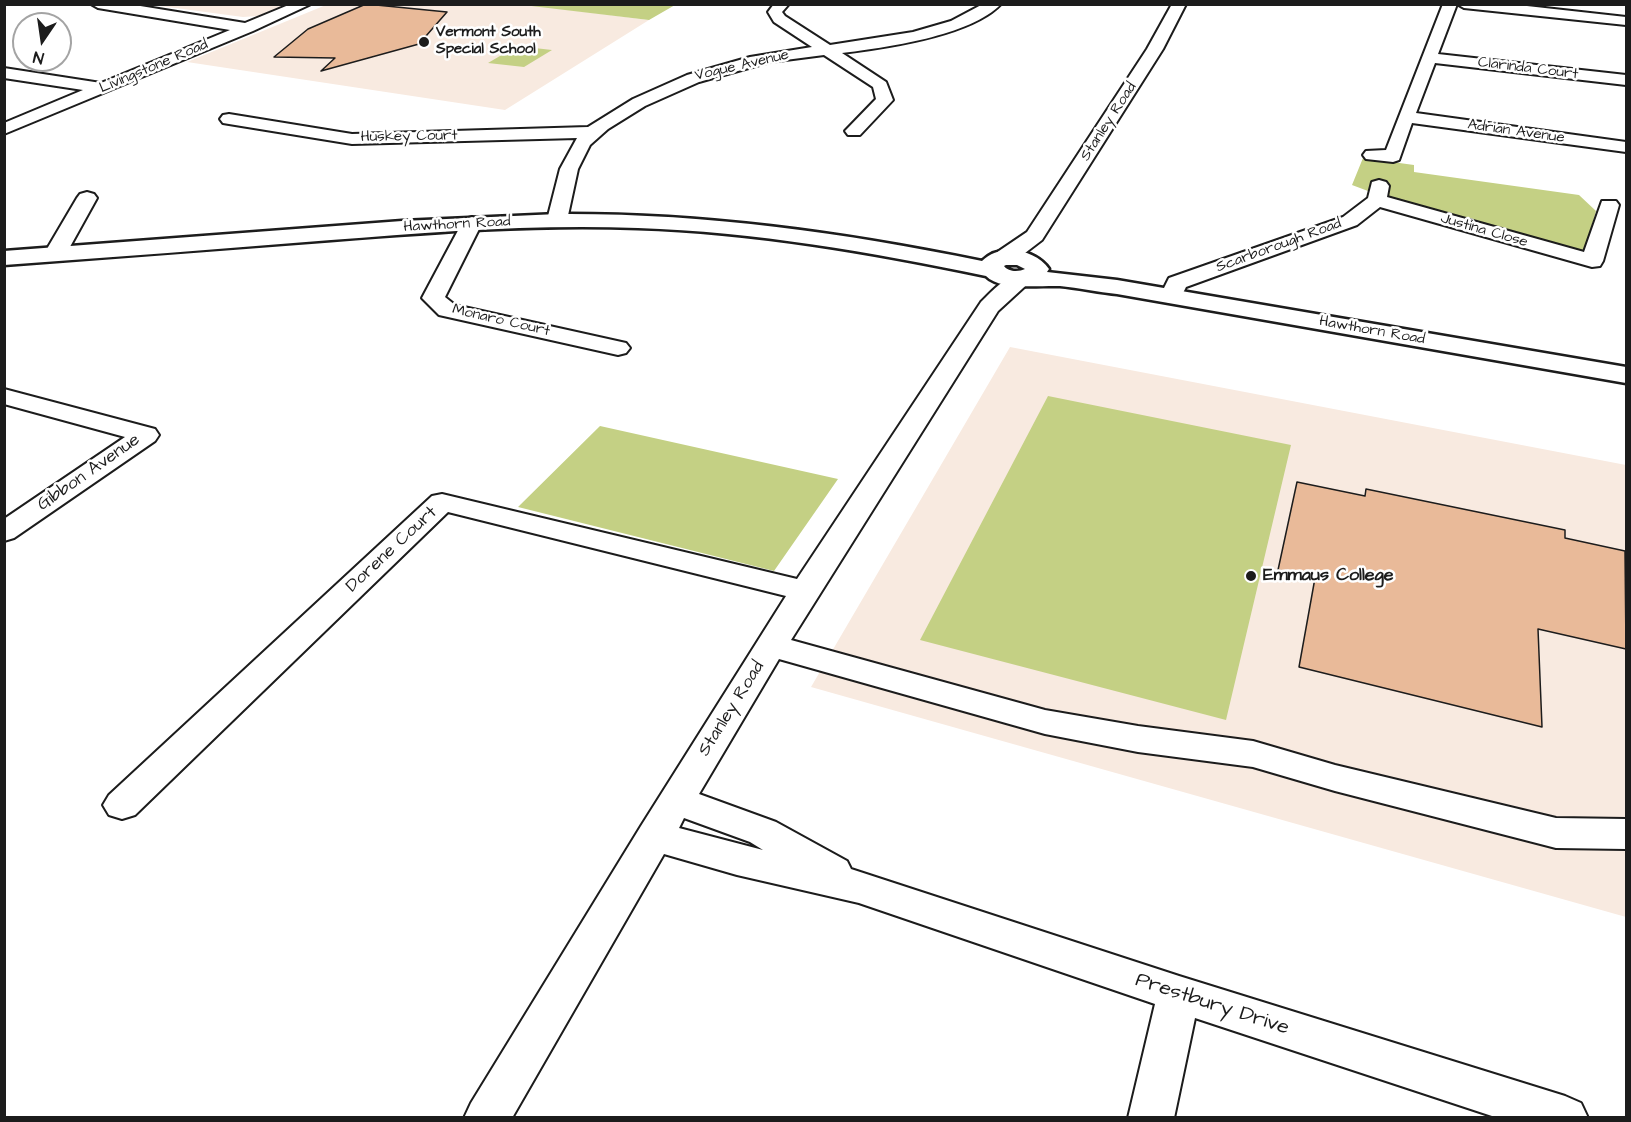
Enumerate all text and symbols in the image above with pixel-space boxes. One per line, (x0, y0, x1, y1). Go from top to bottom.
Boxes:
north arrow (12, 12, 72, 72)
place label: Vermont South Special School (436, 24, 541, 59)
marker: Vermont South Special School (417, 35, 431, 49)
street label: Livingstone Road (97, 36, 211, 98)
text: N (31, 46, 46, 69)
street label: Vogue Avenue (693, 46, 791, 86)
street label: Clarinda Court (1477, 54, 1579, 84)
street label: Stanley Road (1077, 79, 1141, 165)
street label: Adrian Avenue (1466, 116, 1566, 148)
street label: Huskey Court (360, 127, 458, 147)
street label: Justina Close (1438, 210, 1530, 252)
street label: Hawthorn Road (403, 213, 511, 237)
street label: Scarborough Road (1214, 215, 1344, 277)
street label: Monaro Court (450, 301, 552, 341)
street label: Hawthorn Road (1318, 313, 1426, 349)
street label: Gibbon Avenue (34, 430, 144, 516)
street label: Dorene Court (342, 502, 442, 598)
place label: Emmaus College (1263, 565, 1394, 587)
marker: Emmaus College (1244, 569, 1258, 583)
street label: Stanley Road (694, 657, 770, 761)
street label: Prestbury Drive (1132, 968, 1292, 1042)

